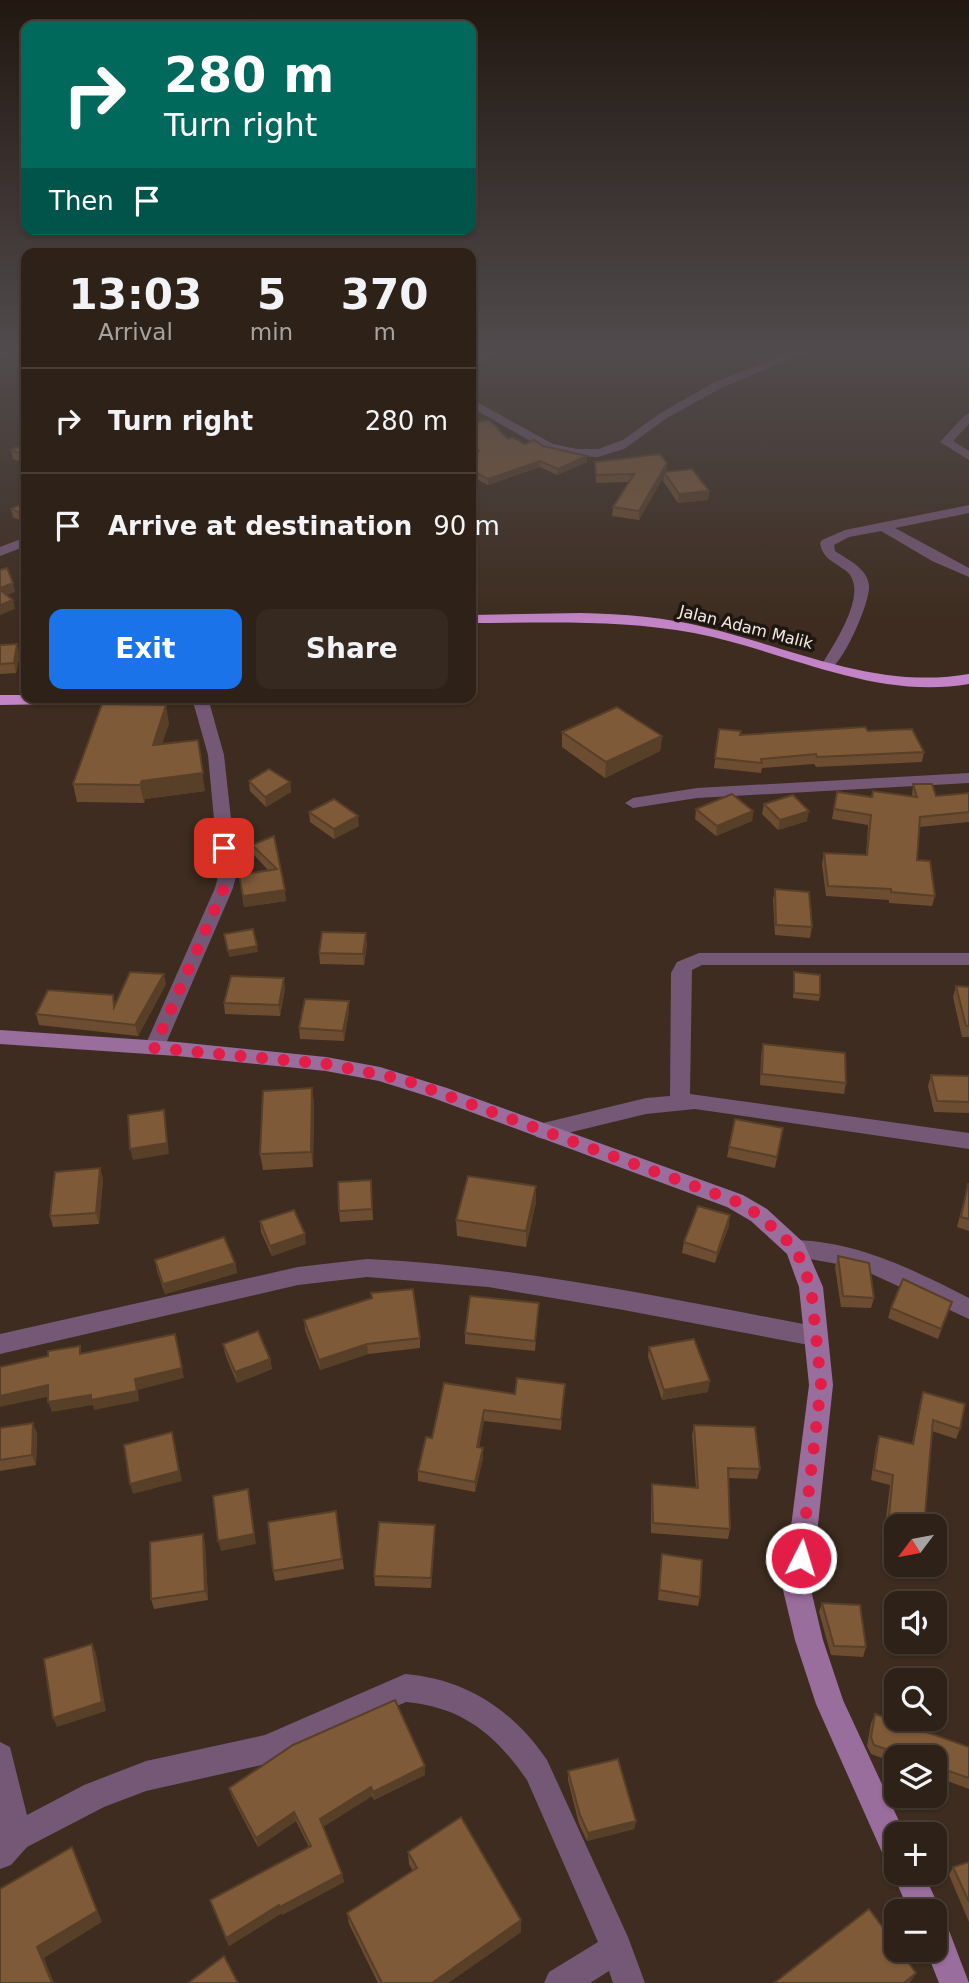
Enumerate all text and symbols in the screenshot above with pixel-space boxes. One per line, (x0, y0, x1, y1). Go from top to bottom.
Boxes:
text: 280 m (164, 47, 334, 104)
icon: right (49, 49, 140, 140)
text: Turn right (164, 106, 317, 144)
icon: arrive (128, 182, 166, 220)
text: Then (49, 186, 114, 216)
text: 13:03 (69, 270, 202, 319)
text: 5 (257, 270, 286, 319)
text: 370 (341, 270, 428, 319)
text: Arrival (98, 319, 173, 345)
text: min (250, 319, 293, 345)
text: m (373, 319, 396, 345)
icon: right (49, 402, 87, 440)
text: Turn right (108, 406, 253, 436)
text: 280 m (365, 406, 448, 436)
icon: arrive (49, 507, 87, 545)
text: Arrive at destination (108, 511, 412, 541)
text: 90 m (433, 511, 500, 541)
street label: Jalan Adam Malik (676, 601, 816, 653)
button: Exit (49, 609, 242, 689)
button: Share (256, 609, 448, 689)
pin (194, 818, 254, 878)
icon: arrive (205, 829, 243, 867)
north arrow (884, 1514, 947, 1577)
map controls (884, 1514, 947, 1962)
position arrow (764, 1521, 838, 1595)
button: sound (884, 1591, 947, 1654)
button: search (884, 1668, 947, 1731)
button: layers (884, 1745, 947, 1808)
button: + (884, 1822, 947, 1885)
button: − (884, 1899, 947, 1962)

